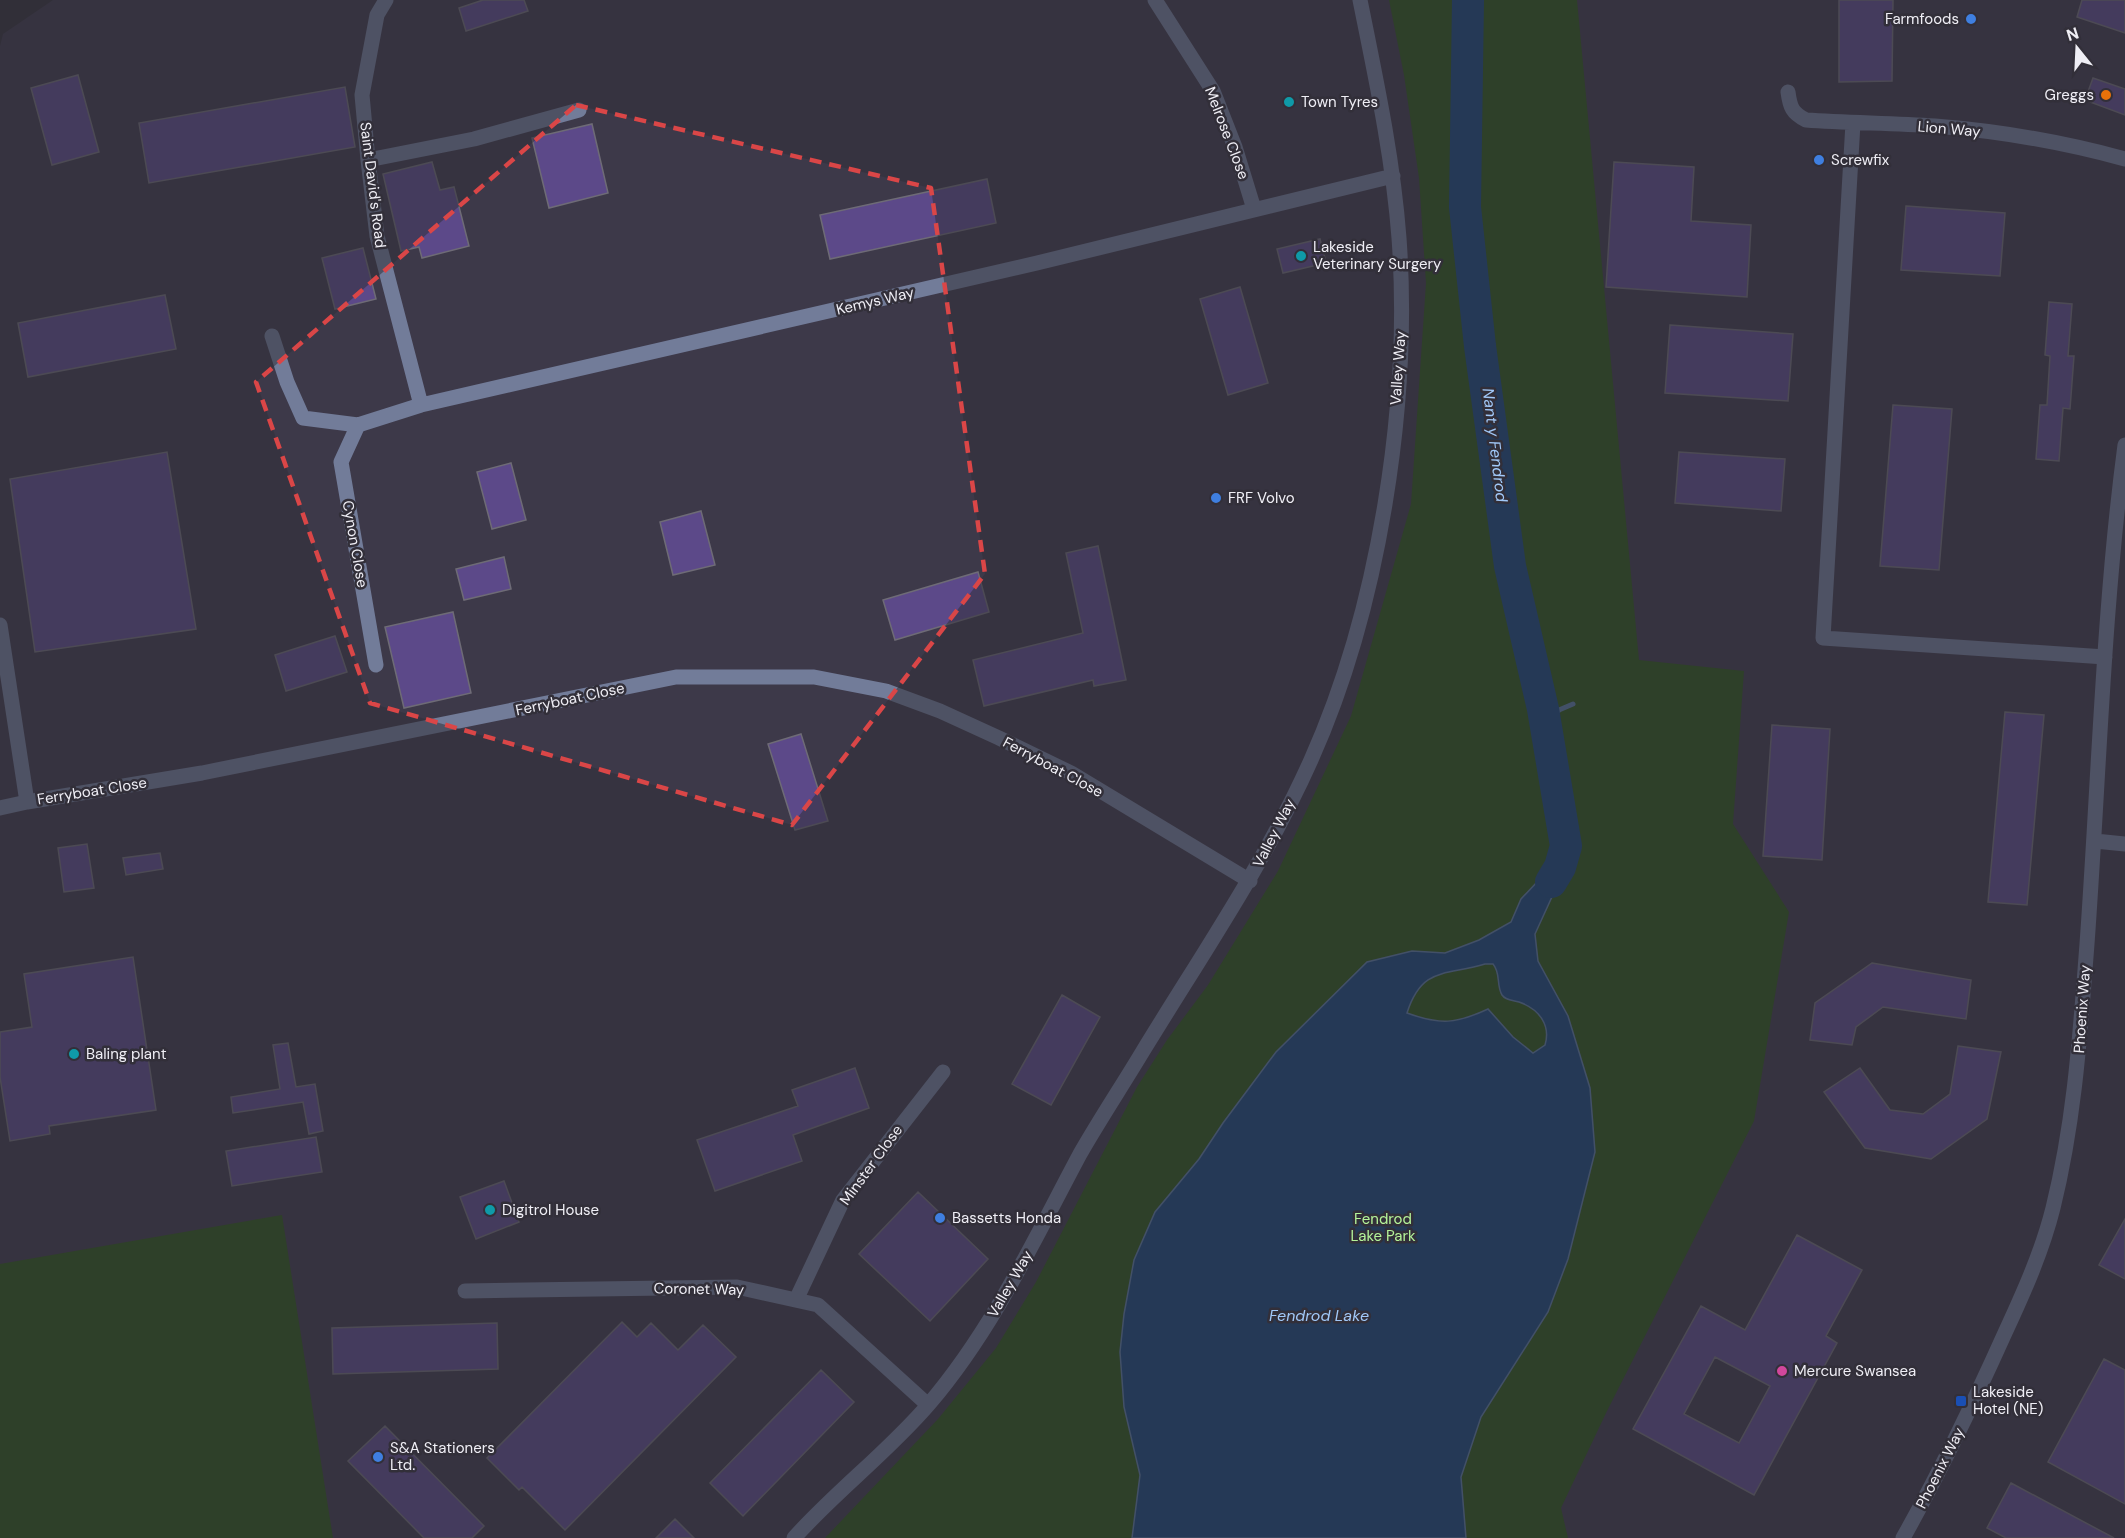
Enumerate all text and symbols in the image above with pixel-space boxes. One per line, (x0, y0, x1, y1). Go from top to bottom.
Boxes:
place label: Farmfoods (1885, 9, 1959, 29)
marker: Farmfoods (1964, 12, 1978, 26)
north arrow (2047, 18, 2107, 78)
text: N (2064, 22, 2081, 46)
street label: Melrose Close (1200, 84, 1254, 182)
place label: Greggs (2045, 85, 2094, 105)
marker: Greggs (2099, 88, 2113, 102)
place label: Town Tyres (1301, 92, 1378, 112)
marker: Town Tyres (1282, 95, 1296, 109)
street label: Lion Way (1917, 116, 1982, 142)
street label: Saint David's Road (355, 121, 391, 249)
place label: Screwfix (1831, 150, 1890, 170)
marker: Screwfix (1812, 153, 1826, 167)
place label: Lakeside Veterinary Surgery (1313, 237, 1442, 274)
marker: Lakeside Veterinary Surgery (1294, 249, 1308, 263)
street label: Kemys Way (834, 282, 917, 320)
street label: Valley Way (1385, 329, 1411, 406)
water label: Nant y Fendrod (1478, 387, 1513, 504)
place label: FRF Volvo (1228, 488, 1295, 508)
marker: FRF Volvo (1209, 491, 1223, 505)
street label: Cynon Close (337, 499, 373, 589)
street label: Ferryboat Close (514, 678, 626, 720)
street label: Ferryboat Close (999, 732, 1107, 802)
street label: Ferryboat Close (36, 772, 148, 810)
street label: Valley Way (1248, 795, 1300, 871)
street label: Phoenix Way (2069, 964, 2095, 1054)
place label: Baling plant (86, 1044, 167, 1064)
marker: Baling plant (67, 1047, 81, 1061)
street label: Minster Close (835, 1121, 907, 1209)
place label: Digitrol House (502, 1200, 599, 1220)
marker: Digitrol House (483, 1203, 497, 1217)
place label: Bassetts Honda (952, 1208, 1061, 1228)
park label: Fendrod Lake Park (1350, 1209, 1416, 1246)
marker: Bassetts Honda (933, 1211, 947, 1225)
street label: Valley Way (983, 1246, 1038, 1321)
street label: Coronet Way (654, 1278, 745, 1300)
water label: Fendrod Lake (1269, 1305, 1369, 1326)
place label: Mercure Swansea (1794, 1361, 1916, 1381)
marker: Mercure Swansea (1775, 1364, 1789, 1378)
place label: Lakeside Hotel (NE) (1973, 1382, 2043, 1419)
marker: Lakeside Hotel (NE) (1954, 1394, 1968, 1408)
street label: Phoenix Way (1911, 1423, 1969, 1512)
place label: S&A Stationers Ltd. (390, 1438, 495, 1475)
marker: S&A Stationers Ltd. (371, 1450, 385, 1464)

